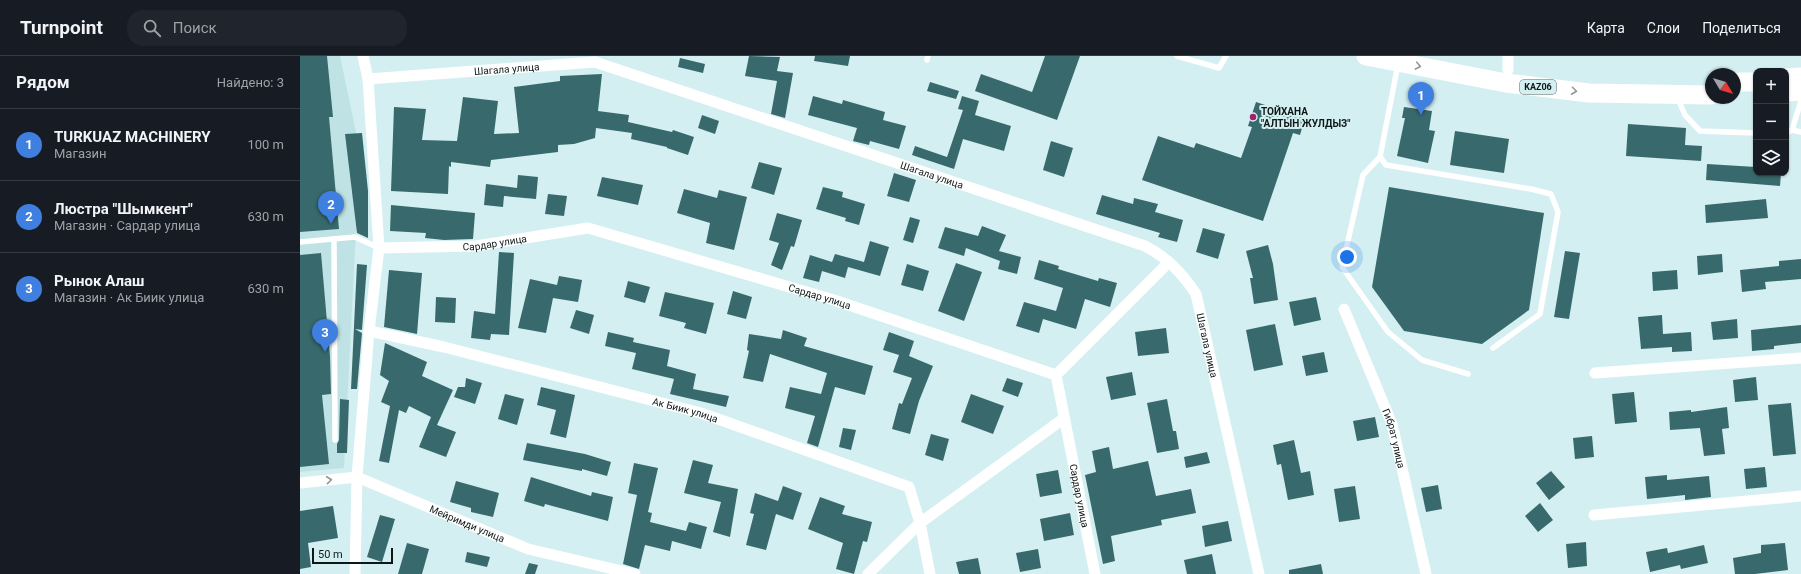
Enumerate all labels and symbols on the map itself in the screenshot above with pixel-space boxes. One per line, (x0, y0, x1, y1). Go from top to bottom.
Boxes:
street label: Шагала улица (473, 61, 540, 77)
one-way arrow (1415, 61, 1422, 70)
north arrow (1705, 68, 1741, 104)
road number: KАZ06 (1520, 80, 1556, 94)
pin: 1 (1408, 82, 1434, 115)
one-way arrow (1571, 86, 1577, 95)
place label: ТОЙХАНА "АЛТЫН ЖУЛДЫЗ" (1261, 105, 1350, 129)
marker: ТОЙХАНА "АЛТЫН ЖУЛДЫЗ" (1248, 112, 1258, 122)
street label: Шагала улица (899, 159, 965, 190)
pin: 2 (318, 191, 344, 224)
street label: Сардар улица (463, 232, 527, 252)
your location (1337, 247, 1357, 267)
street label: Сардар улица (787, 281, 852, 311)
street label: Шагала улица (1195, 312, 1220, 379)
pin: 3 (312, 319, 338, 352)
street label: Ак Биик улица (651, 395, 720, 424)
street label: Гибрат улица (1381, 407, 1407, 469)
street label: Сардар улица (1068, 463, 1091, 528)
one-way arrow (326, 476, 332, 485)
street label: Мейримди улица (428, 503, 507, 544)
scale bar (312, 546, 393, 565)

